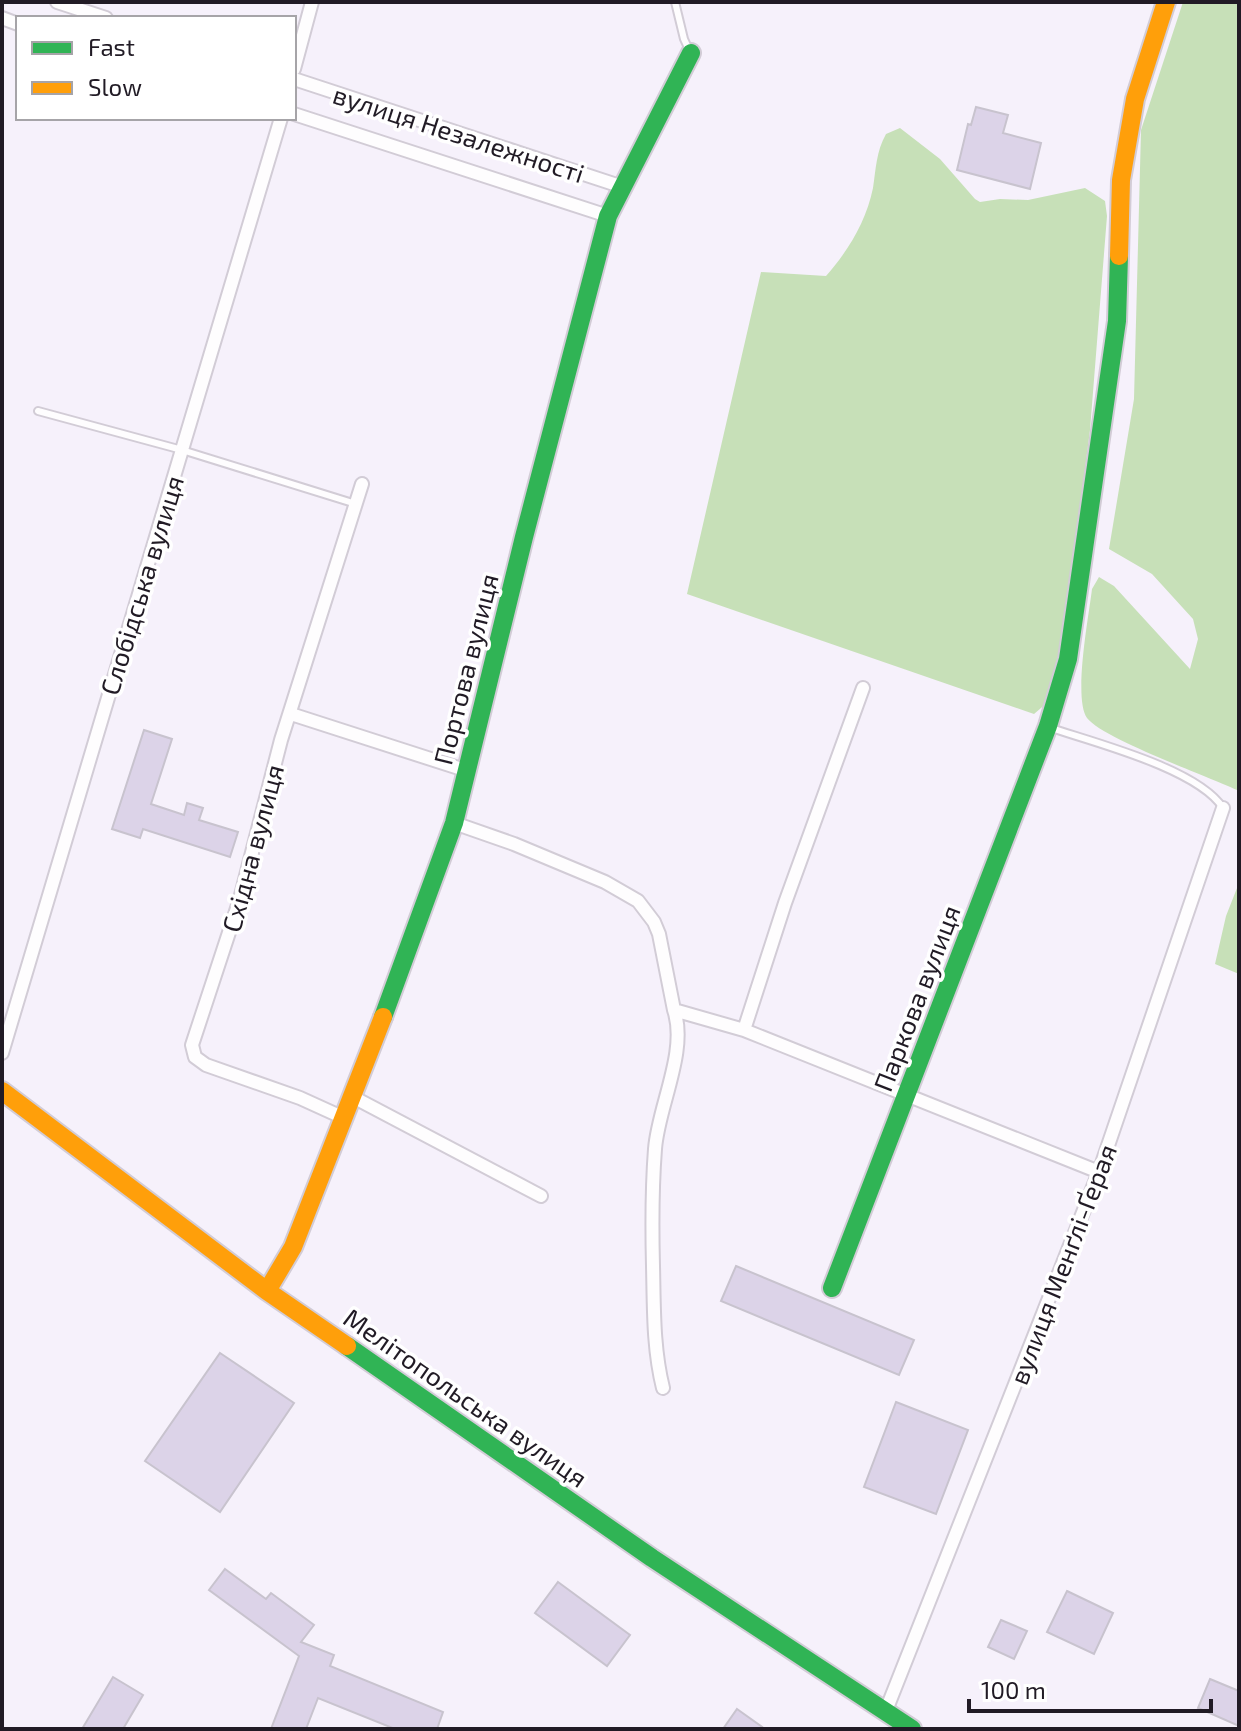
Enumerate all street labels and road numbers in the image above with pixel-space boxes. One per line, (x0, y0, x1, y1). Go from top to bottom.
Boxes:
street label: вулиця Незалежності (329, 78, 588, 189)
street label: Слобідська вулиця (93, 472, 190, 699)
street label: Портова вулиця (426, 570, 505, 768)
street label: Східна вулиця (215, 761, 290, 936)
street label: Паркова вулиця (866, 901, 967, 1096)
street label: вулиця Менґлі-Ґерая (1002, 1140, 1123, 1389)
street label: Мелітопольська вулиця (338, 1301, 594, 1494)

